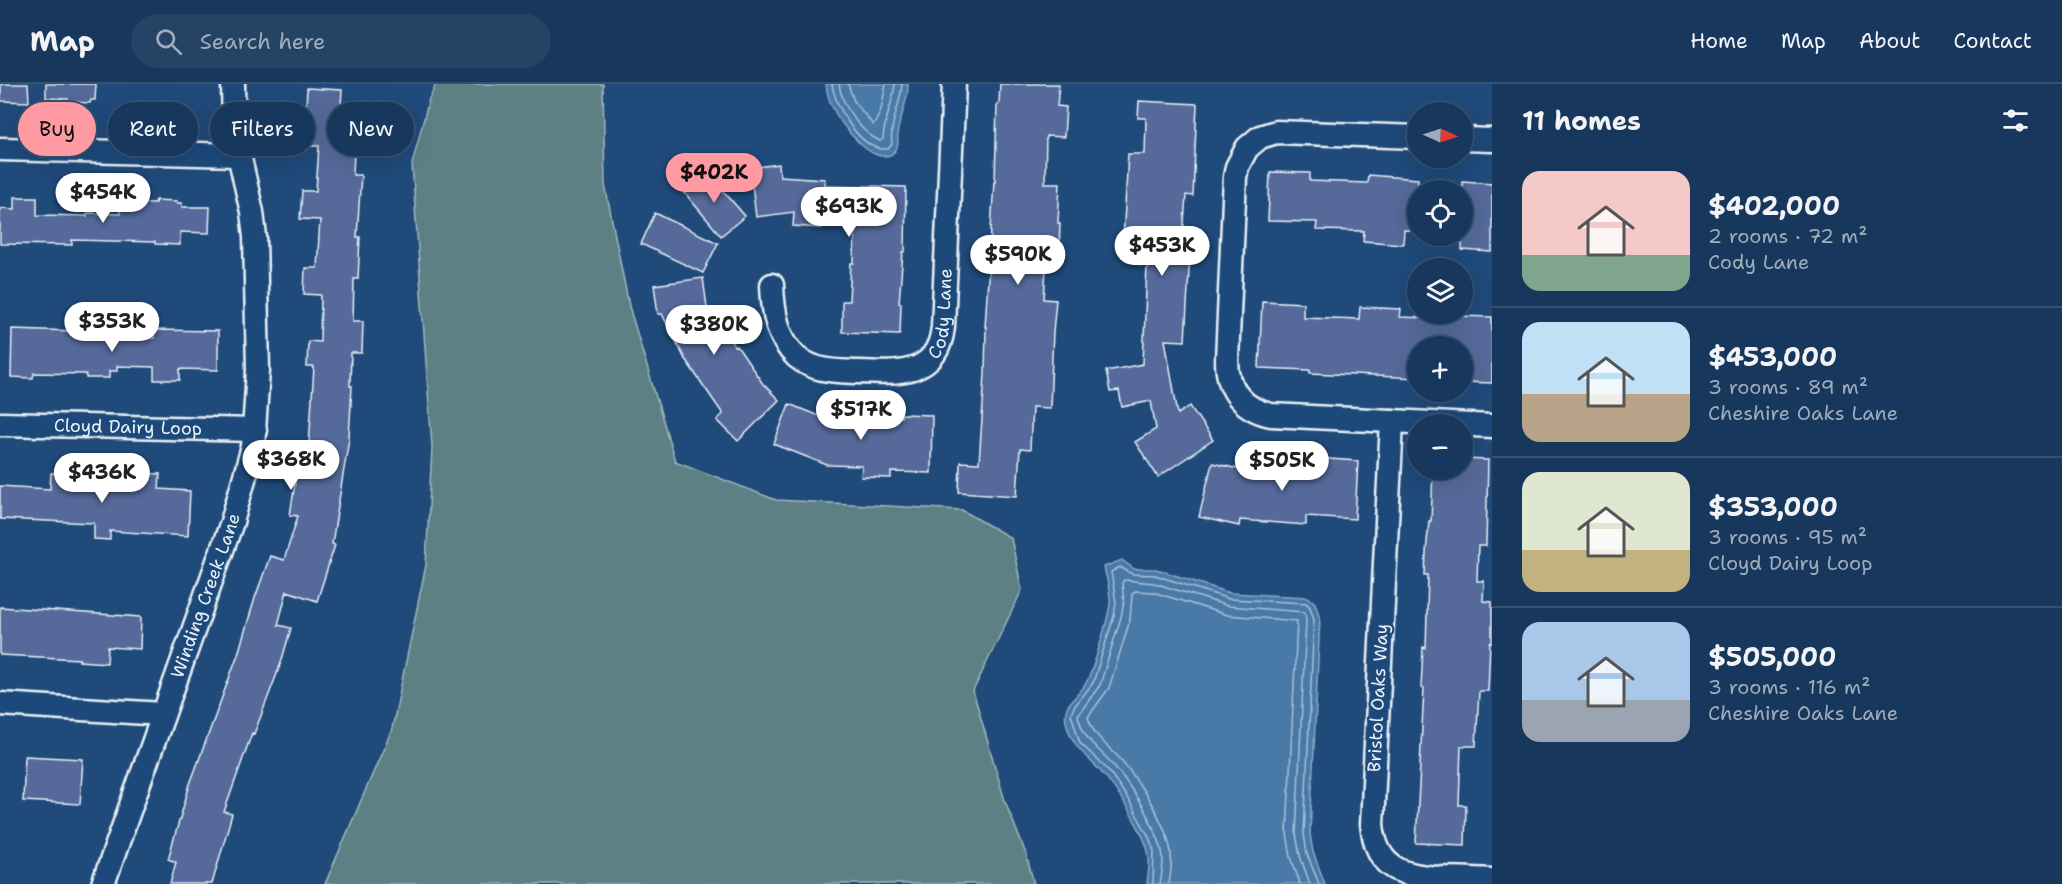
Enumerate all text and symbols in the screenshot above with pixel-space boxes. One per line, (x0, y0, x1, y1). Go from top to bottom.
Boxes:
search box (131, 14, 551, 68)
text: Map (30, 22, 95, 60)
icon: search (152, 25, 185, 58)
text: Search here (200, 27, 325, 56)
text: Home (1690, 27, 1748, 55)
text: Map (1781, 27, 1826, 55)
text: About (1859, 27, 1920, 55)
text: Contact (1953, 27, 2032, 55)
chip: Buy (18, 102, 96, 156)
chip: Rent (108, 102, 198, 156)
chip: Filters (210, 102, 315, 156)
chip: New (327, 102, 414, 156)
north arrow (1407, 102, 1473, 168)
map controls (1407, 102, 1473, 480)
text: 11 homes (1522, 103, 1641, 138)
icon: filters (1999, 104, 2032, 137)
pin: $402K (672, 153, 756, 204)
text: $402K (680, 159, 748, 185)
pin: $454K (61, 173, 145, 224)
text: $454K (70, 179, 137, 205)
button: locate (1407, 180, 1473, 246)
pin: $693K (807, 187, 891, 238)
text: $402,000 (1708, 188, 1840, 223)
text: $693K (815, 193, 883, 219)
icon: home (1570, 195, 1642, 267)
text: 2 rooms · 72 m² (1708, 223, 1867, 249)
pin: $453K (1120, 226, 1204, 277)
text: $453K (1129, 232, 1195, 258)
pin: $590K (976, 235, 1060, 286)
text: $590K (984, 241, 1052, 267)
text: Cody Lane (1708, 249, 1809, 275)
button: layers (1407, 258, 1473, 324)
street label: Cody Lane (922, 268, 958, 364)
pin: $353K (70, 302, 154, 353)
pin: $380K (672, 305, 756, 356)
text: $353K (78, 308, 146, 334)
text: $380K (679, 311, 749, 337)
button: + (1407, 336, 1473, 402)
text: $453,000 (1708, 339, 1837, 374)
icon: home (1570, 346, 1642, 418)
text: 3 rooms · 89 m² (1708, 374, 1868, 400)
pin: $517K (819, 390, 903, 441)
text: $517K (830, 396, 892, 422)
text: Cheshire Oaks Lane (1708, 400, 1898, 426)
street label: Cloyd Dairy Loop (54, 413, 202, 441)
button: − (1407, 414, 1473, 480)
pin: $368K (249, 440, 333, 491)
pin: $505K (1240, 441, 1324, 492)
text: $368K (256, 446, 326, 472)
text: $505K (1249, 447, 1315, 473)
pin: $436K (60, 453, 144, 504)
text: $436K (68, 459, 136, 485)
text: $353,000 (1708, 489, 1838, 524)
icon: home (1570, 496, 1642, 568)
street label: Winding Creek Lane (165, 510, 246, 682)
text: 3 rooms · 95 m² (1708, 524, 1867, 550)
text: Cloyd Dairy Loop (1708, 550, 1873, 576)
street label: Bristol Oaks Way (1362, 623, 1394, 773)
text: $505,000 (1708, 639, 1836, 674)
icon: home (1570, 646, 1642, 718)
text: 3 rooms · 116 m² (1708, 674, 1870, 700)
text: Cheshire Oaks Lane (1708, 700, 1898, 726)

